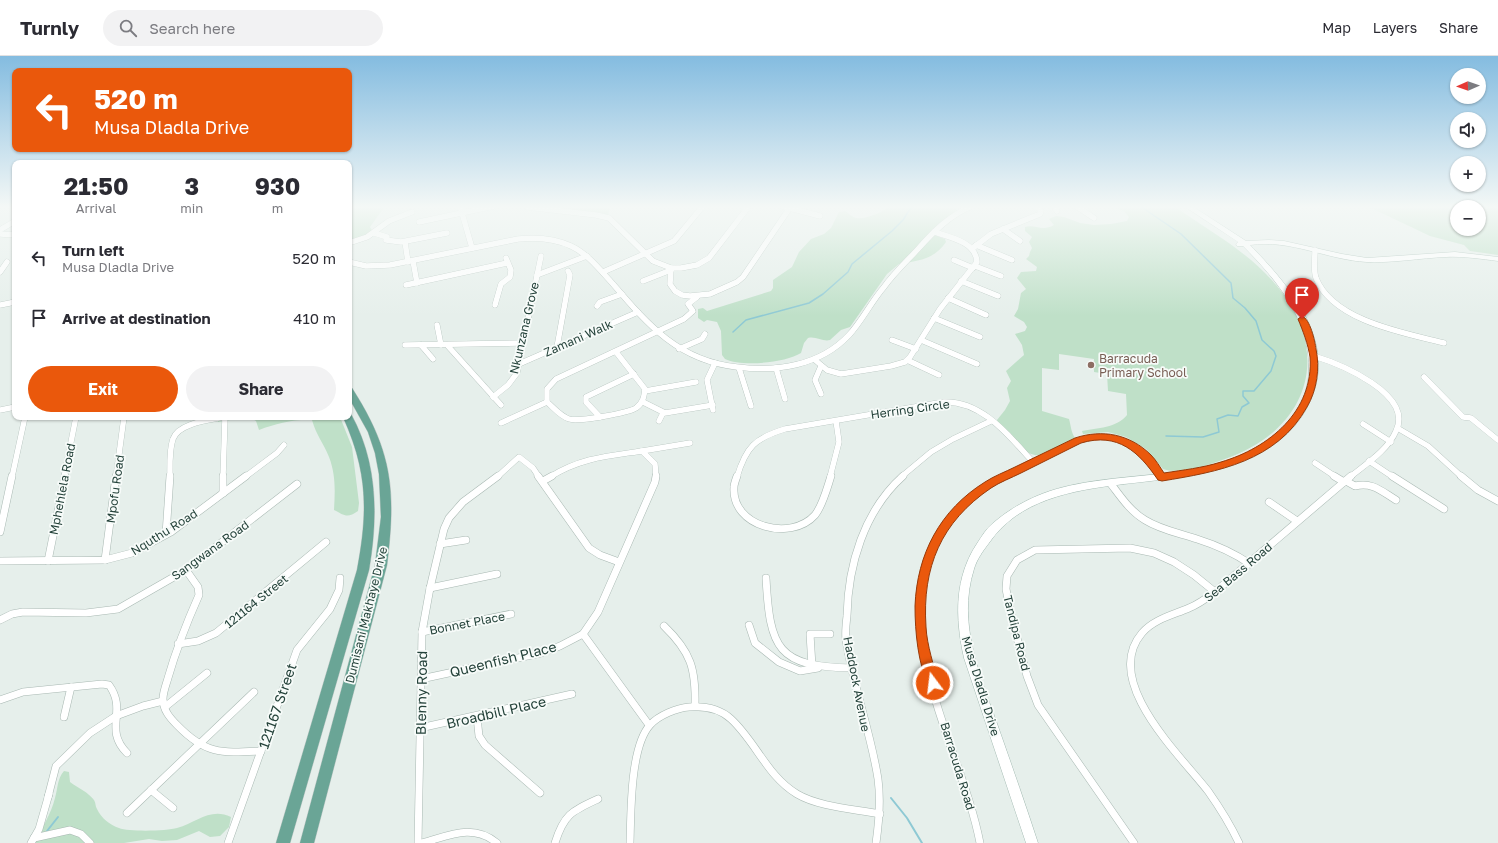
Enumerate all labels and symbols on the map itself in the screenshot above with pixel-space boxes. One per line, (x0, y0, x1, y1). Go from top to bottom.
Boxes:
north arrow (1450, 68, 1486, 104)
pin (1285, 278, 1319, 319)
street label: Nkunzana Grove (506, 280, 542, 375)
street label: Zamani Walk (541, 316, 615, 360)
place label: Barracuda Primary School (1099, 351, 1187, 380)
marker: Barracuda Primary School (1086, 360, 1096, 370)
street label: Herring Circle (870, 396, 950, 422)
street label: Mphehlela Road (46, 442, 78, 536)
street label: Mpofu Road (103, 454, 127, 524)
street label: Nquthu Road (128, 506, 200, 558)
street label: Sangwana Road (168, 517, 252, 583)
street label: Sea Bass Road (1201, 539, 1275, 605)
street label: Dumisani Makhaye Drive (342, 545, 390, 685)
street label: 121164 Street (221, 571, 291, 631)
street label: Tandipa Road (1000, 593, 1034, 673)
street label: Bonnet Place (428, 608, 506, 638)
street label: Musa Dladla Drive (959, 634, 1003, 738)
street label: Haddock Avenue (840, 635, 874, 733)
street label: Queenfish Place (448, 638, 558, 680)
street label: Blenny Road (412, 651, 430, 735)
street label: 121167 Street (254, 661, 300, 751)
position arrow (912, 662, 954, 704)
street label: Broadbill Place (445, 692, 547, 732)
street label: Barracuda Road (937, 720, 979, 812)

